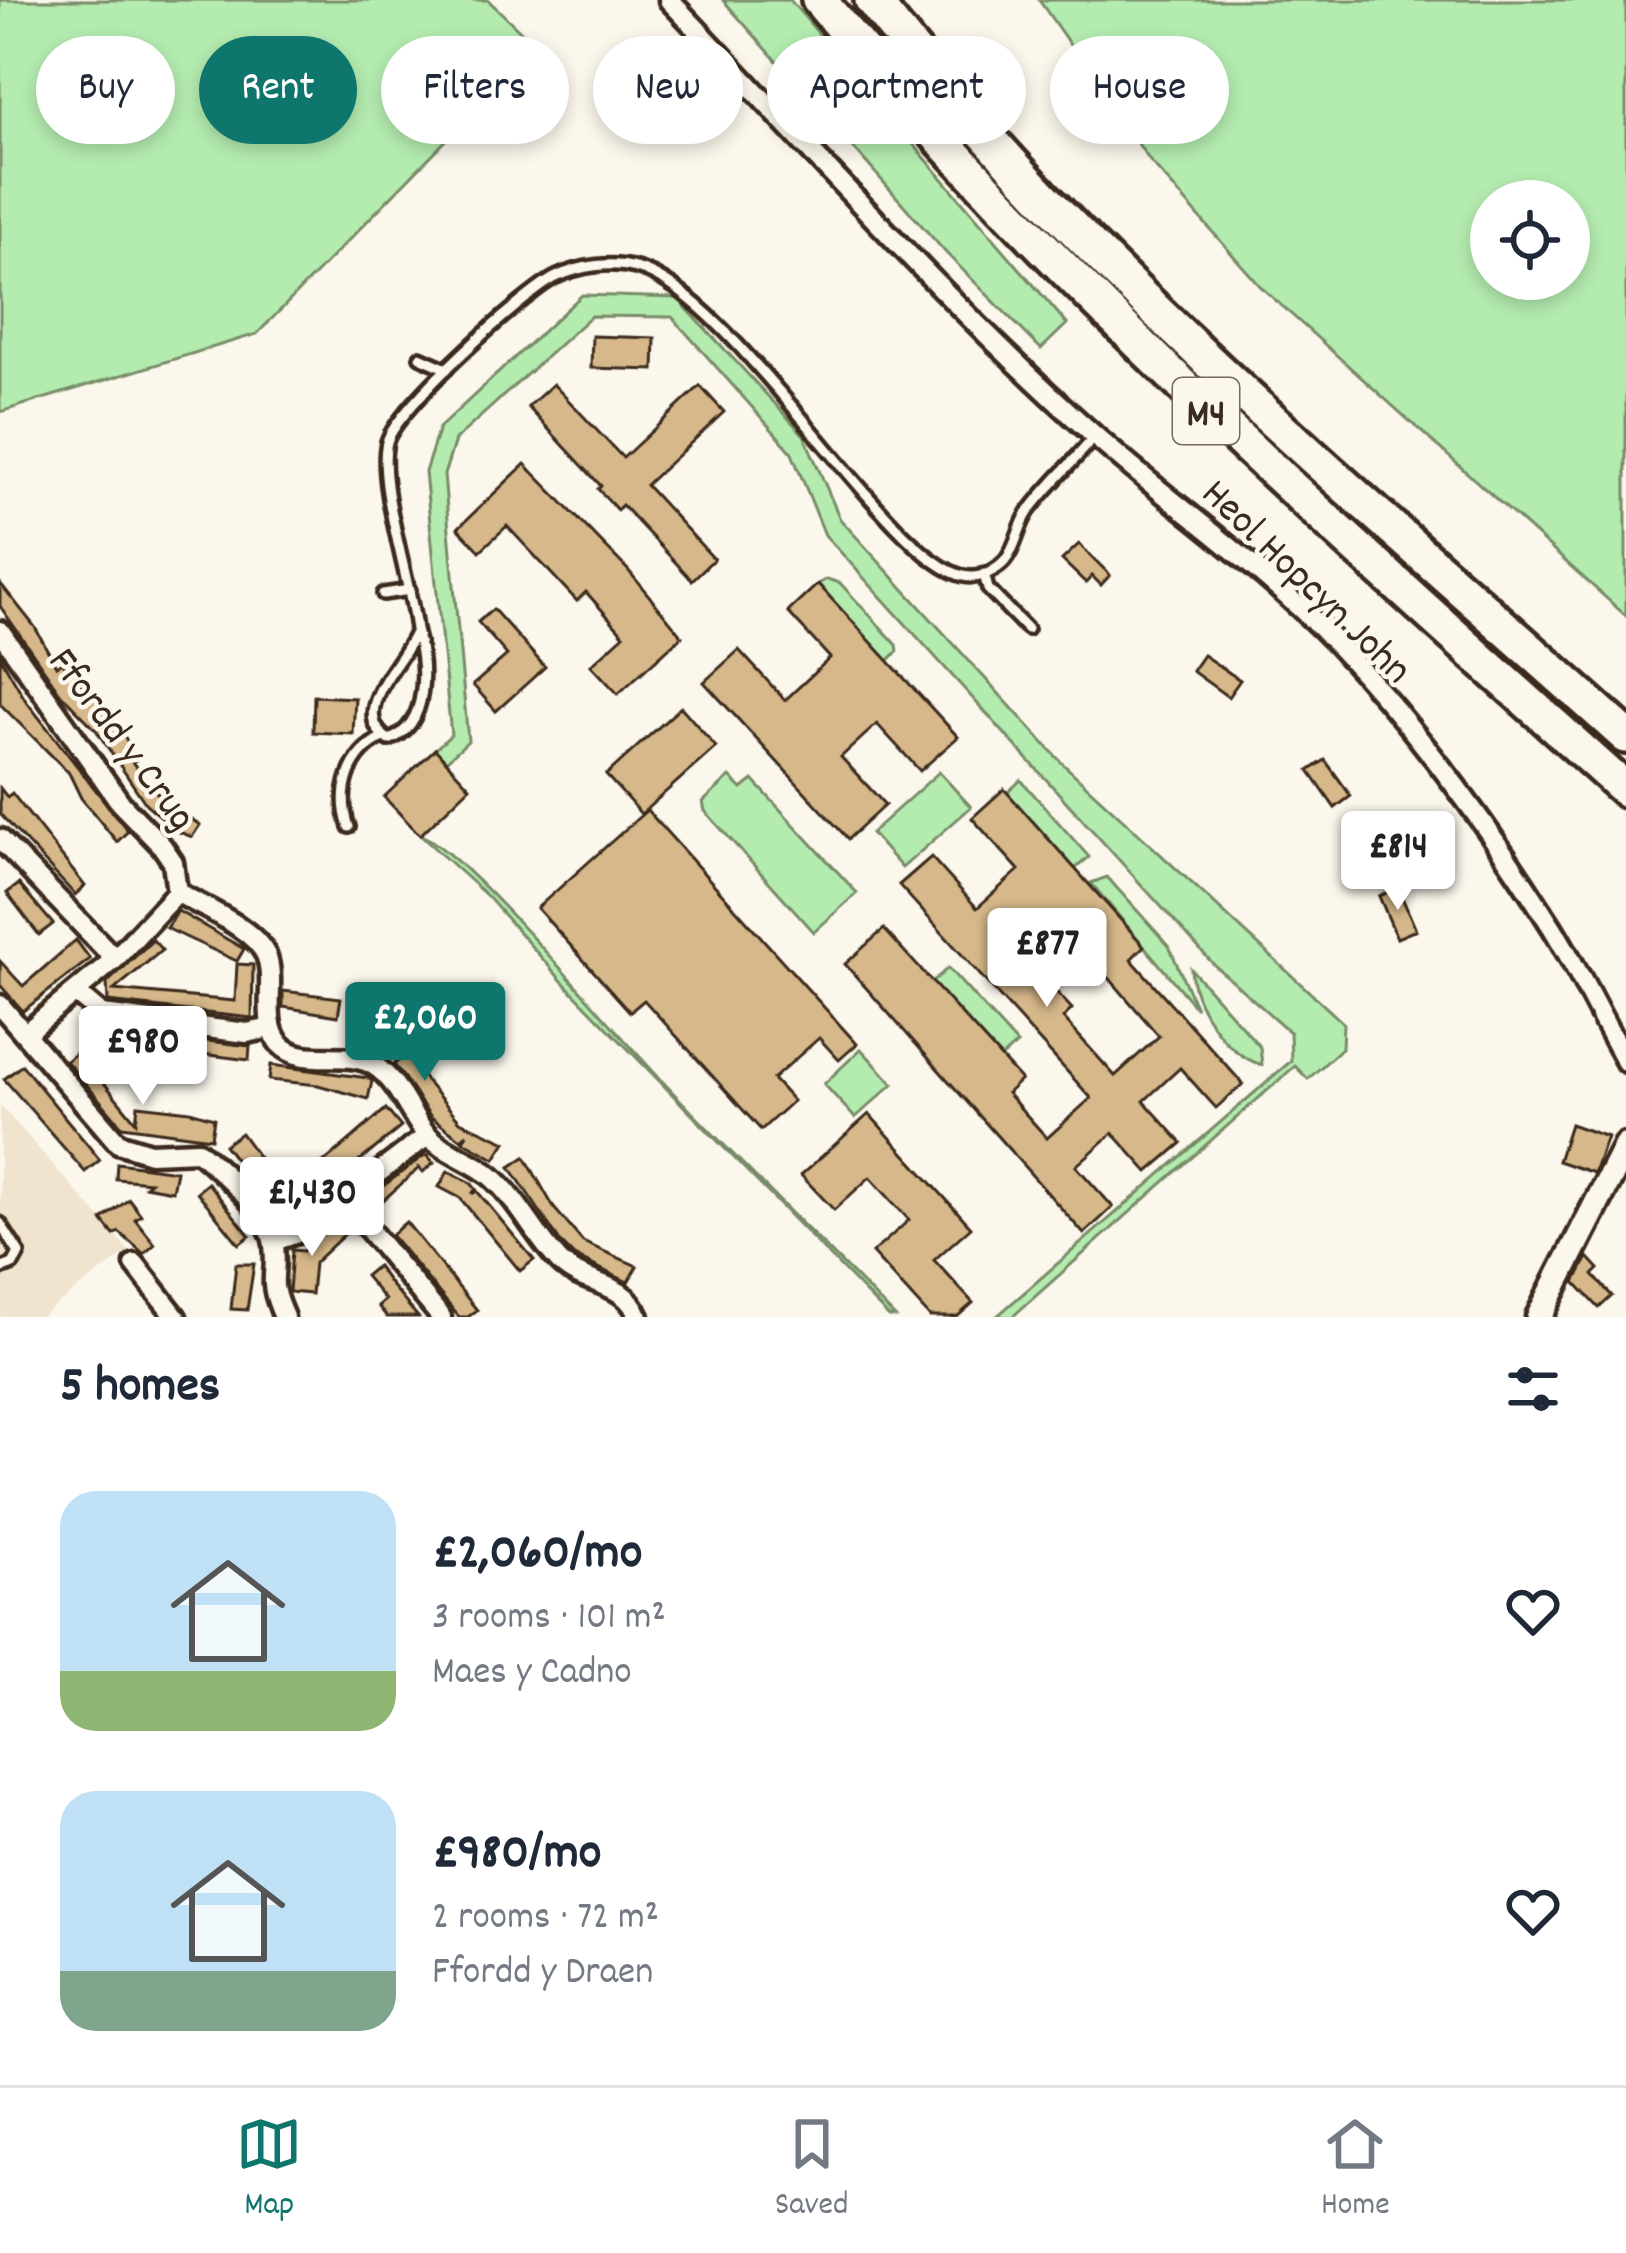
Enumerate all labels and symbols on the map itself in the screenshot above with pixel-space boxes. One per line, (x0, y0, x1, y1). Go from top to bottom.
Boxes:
road number: M4 (1173, 378, 1239, 444)
street label: Heol Hopcyn John (1185, 467, 1423, 701)
street label: Ffordd y Crug (30, 637, 208, 846)
pin: £814 (1327, 811, 1469, 913)
pin: £877 (976, 908, 1118, 1010)
pin: £2,060 (327, 982, 523, 1084)
pin: £980 (72, 1006, 214, 1108)
pin: £1,430 (214, 1157, 410, 1259)

